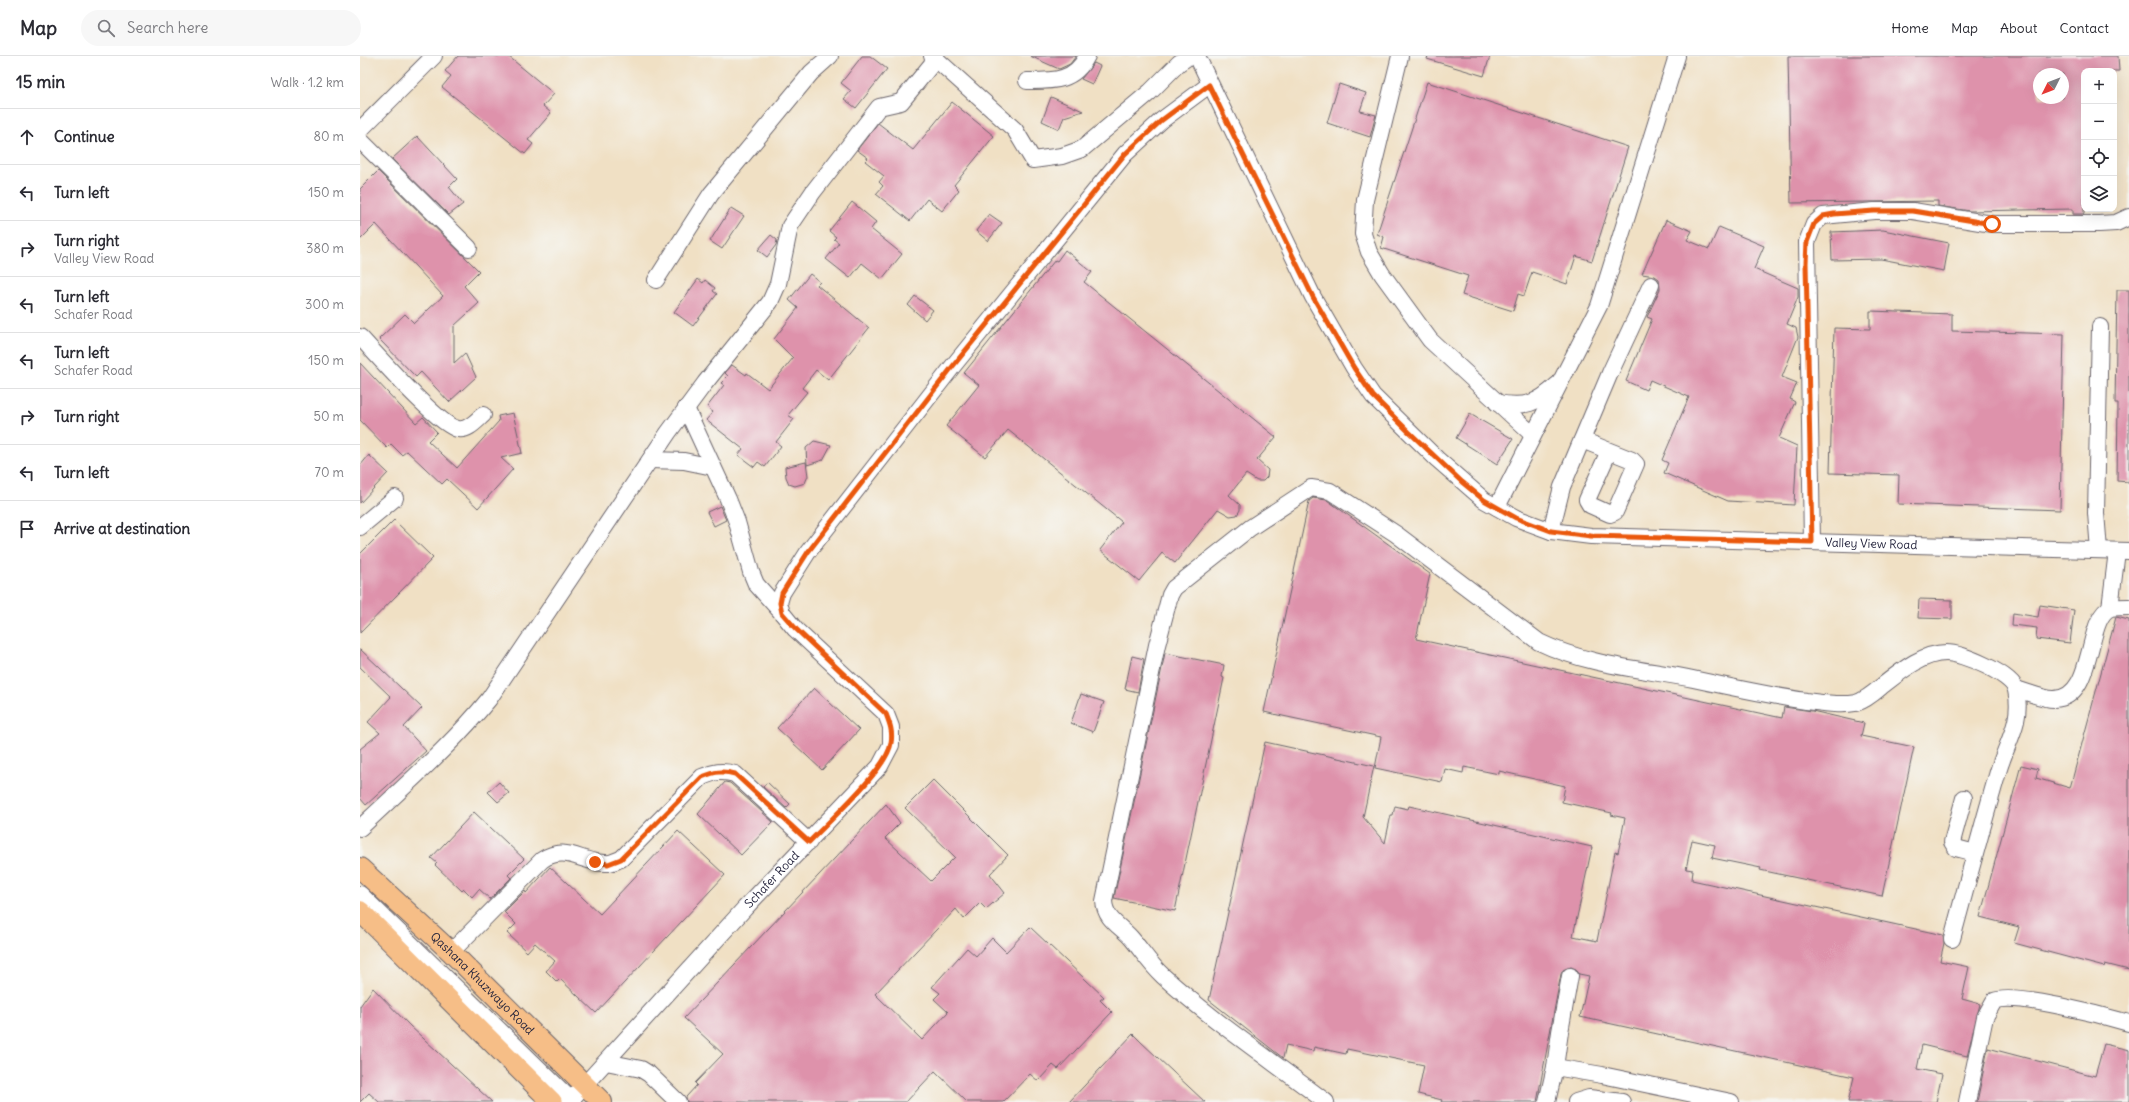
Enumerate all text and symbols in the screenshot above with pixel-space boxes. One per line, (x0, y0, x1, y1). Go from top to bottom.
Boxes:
search box (81, 10, 361, 46)
text: Map (20, 16, 57, 40)
icon: search (95, 17, 117, 39)
text: Search here (127, 18, 208, 37)
text: Home (1891, 19, 1929, 37)
text: Map (1951, 19, 1978, 37)
text: About (2000, 19, 2038, 37)
text: Contact (2060, 19, 2109, 37)
north arrow (2033, 68, 2069, 104)
map controls (2081, 68, 2117, 212)
button: + (2081, 68, 2117, 104)
text: 15 min (16, 71, 65, 93)
text: Walk · 1.2 km (270, 74, 344, 91)
button: − (2081, 104, 2117, 140)
icon: ahead (16, 126, 38, 148)
text: Continue (54, 127, 115, 146)
text: 80 m (313, 128, 344, 145)
button: locate (2081, 140, 2117, 176)
button: layers (2081, 176, 2117, 212)
icon: left (16, 182, 38, 204)
text: Turn left (54, 183, 109, 202)
text: 150 m (308, 184, 344, 201)
route start (1983, 215, 2001, 233)
text: Turn right (54, 231, 119, 250)
icon: right (16, 238, 38, 260)
text: 380 m (306, 240, 344, 257)
text: Valley View Road (54, 250, 154, 267)
text: Turn left (54, 287, 109, 306)
icon: left (16, 294, 38, 316)
text: 300 m (305, 296, 344, 313)
text: Schafer Road (54, 306, 133, 323)
text: Turn left (54, 343, 109, 362)
icon: left (16, 350, 38, 372)
text: 150 m (308, 352, 344, 369)
text: Schafer Road (54, 362, 133, 379)
icon: right (16, 406, 38, 428)
text: Turn right (54, 407, 119, 426)
text: 50 m (313, 408, 344, 425)
icon: left (16, 462, 38, 484)
text: Turn left (54, 463, 109, 482)
text: 70 m (315, 464, 344, 481)
icon: arrive (16, 518, 38, 540)
text: Arrive at destination (54, 519, 190, 538)
street label: Valley View Road (1825, 535, 1918, 552)
street label: Schafer Road (741, 848, 802, 911)
route end (586, 853, 604, 871)
street label: Qashana Khuzwayo Road (427, 929, 538, 1037)

